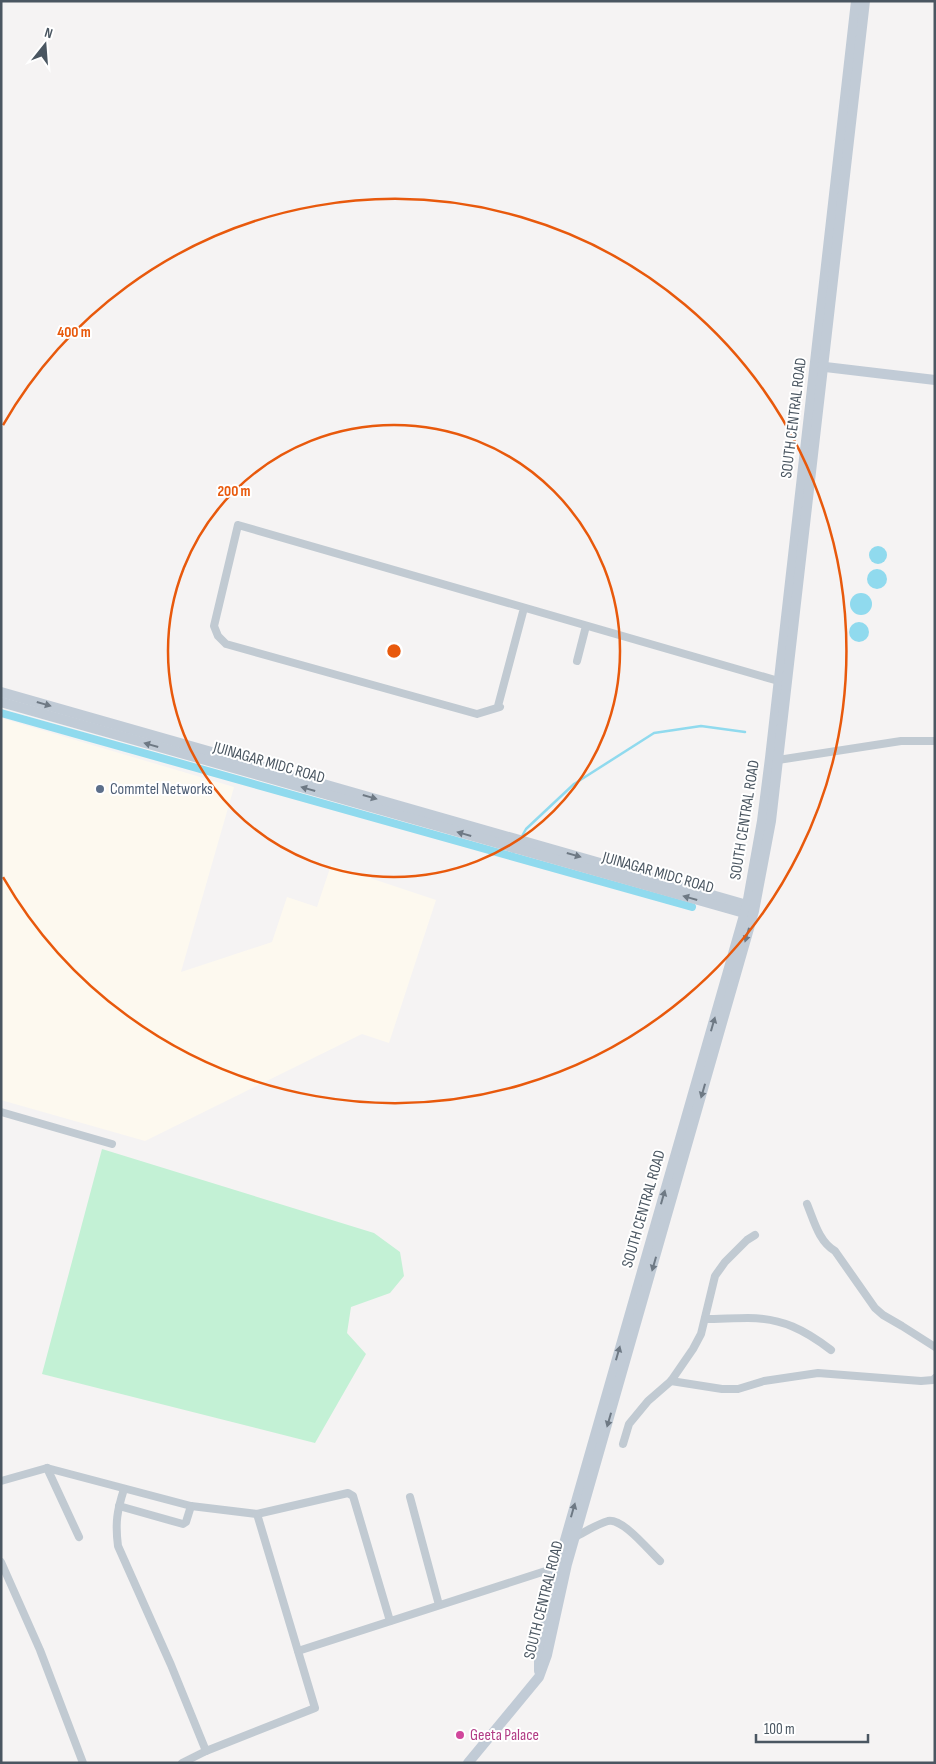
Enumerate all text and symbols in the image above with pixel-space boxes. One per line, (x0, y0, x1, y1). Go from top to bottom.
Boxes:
north arrow (20, 20, 70, 70)
text: N (43, 24, 55, 42)
text: 400 m (57, 323, 91, 342)
street label: SOUTH CENTRAL ROAD (777, 357, 811, 479)
text: 200 m (217, 482, 251, 501)
centre of rings (385, 642, 403, 660)
one-way arrow (37, 701, 52, 709)
street label: JUINAGAR MIDC ROAD (210, 738, 327, 788)
one-way arrow (144, 740, 159, 748)
street label: SOUTH CENTRAL ROAD (726, 759, 764, 881)
place label: Commtel Networks (110, 780, 213, 799)
marker: Commtel Networks (94, 783, 106, 795)
one-way arrow (300, 785, 315, 793)
one-way arrow (362, 794, 377, 802)
one-way arrow (456, 829, 471, 837)
street label: JUINAGAR MIDC ROAD (599, 848, 716, 898)
one-way arrow (566, 852, 581, 860)
one-way arrow (683, 893, 698, 901)
one-way arrow (743, 927, 751, 942)
one-way arrow (709, 1017, 717, 1032)
one-way arrow (699, 1083, 707, 1099)
street label: SOUTH CENTRAL ROAD (618, 1148, 670, 1270)
one-way arrow (660, 1190, 668, 1205)
one-way arrow (649, 1257, 657, 1272)
one-way arrow (615, 1346, 623, 1361)
one-way arrow (604, 1413, 612, 1428)
one-way arrow (570, 1502, 578, 1517)
street label: SOUTH CENTRAL ROAD (520, 1539, 568, 1661)
scale bar (756, 1712, 868, 1744)
text: 100 m (764, 1720, 795, 1739)
place label: Geeta Palace (470, 1726, 539, 1745)
marker: Geeta Palace (454, 1729, 466, 1741)

